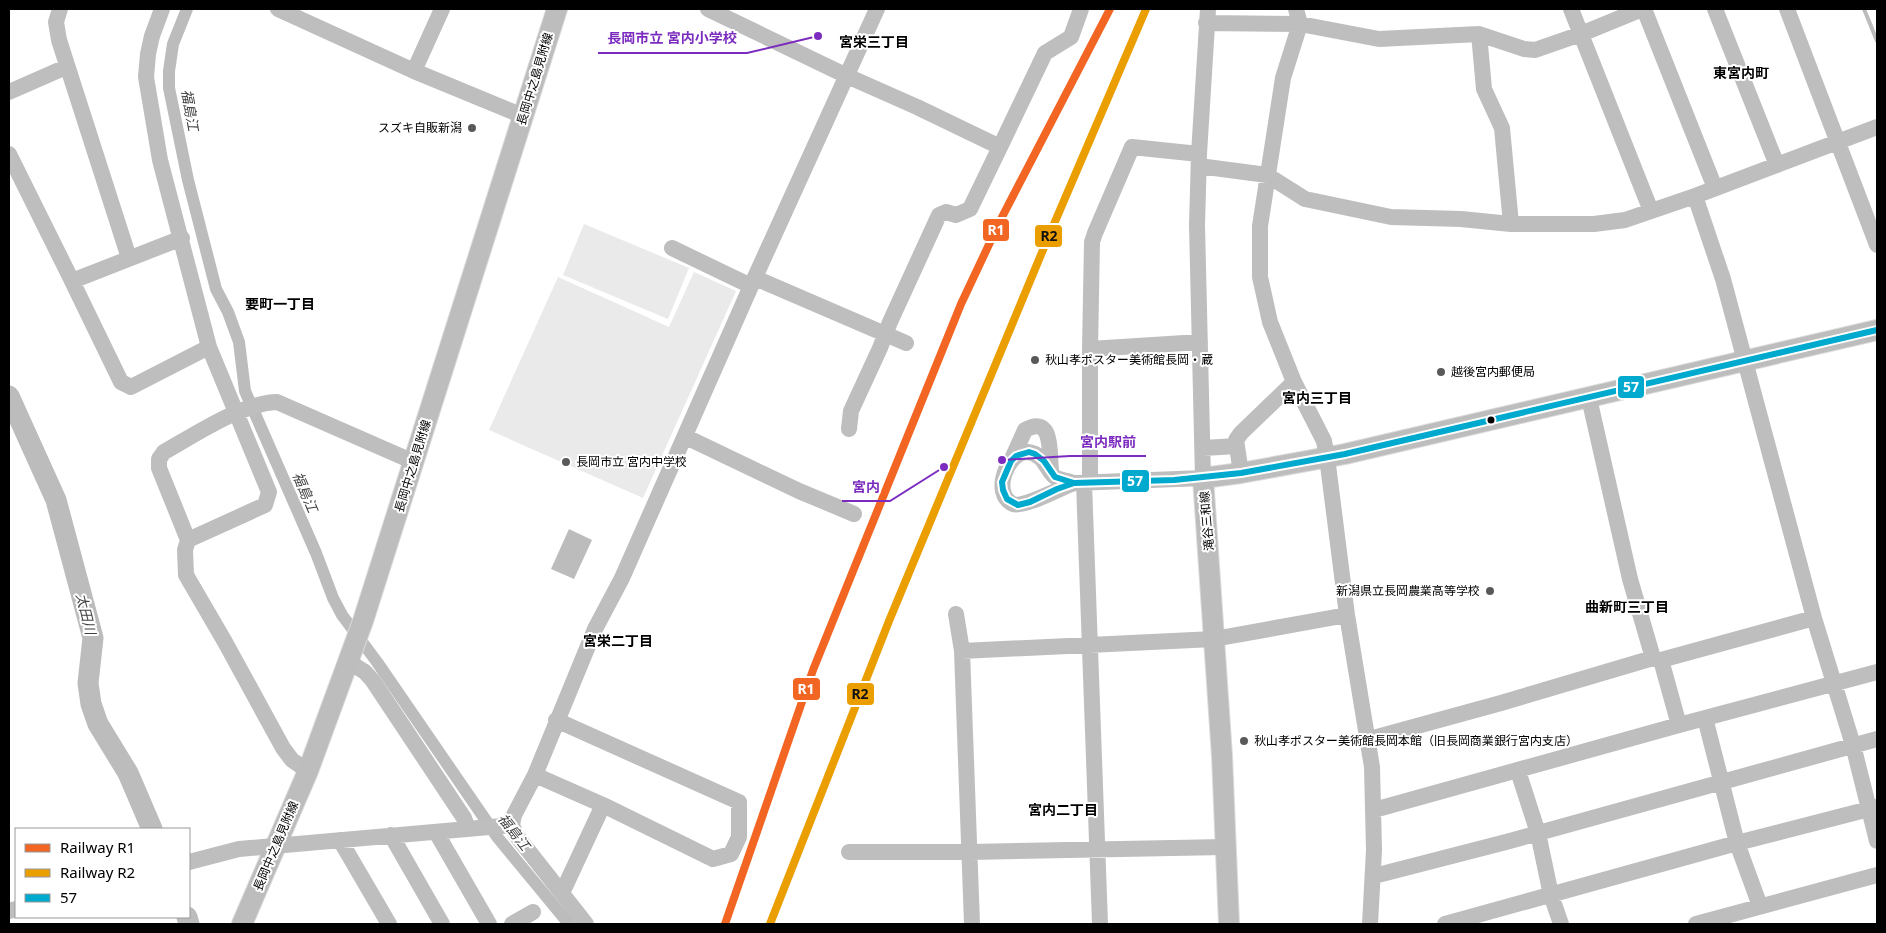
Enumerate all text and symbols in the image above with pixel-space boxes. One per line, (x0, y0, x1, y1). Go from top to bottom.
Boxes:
callout: 長岡市立 宮内小学校 (598, 24, 747, 53)
text: 長岡市立 宮内小学校 (607, 28, 737, 47)
street label: 長岡中之島見附線 (512, 30, 557, 127)
district label: 宮栄三丁目 (839, 32, 909, 51)
district label: 東宮内町 (1713, 63, 1769, 82)
water label: 福島江 (177, 88, 204, 134)
place label: スズキ自販新潟 (378, 119, 462, 136)
marker: スズキ自販新潟 (466, 122, 478, 134)
line badge: R1 (982, 218, 1010, 242)
text: R1 (987, 220, 1005, 239)
line badge: R2 (1034, 224, 1063, 248)
text: R2 (1040, 226, 1058, 245)
district label: 要町一丁目 (245, 294, 315, 313)
place label: 秋山孝ポスター美術館長岡・蔵 (1045, 351, 1213, 368)
marker: 秋山孝ポスター美術館長岡・蔵 (1029, 354, 1041, 366)
place label: 越後宮内郵便局 (1451, 363, 1535, 380)
marker: 越後宮内郵便局 (1435, 366, 1447, 378)
line badge: 57 (1617, 375, 1645, 399)
text: 57 (1623, 377, 1639, 396)
district label: 宮内三丁目 (1282, 388, 1352, 407)
unlabelled marker (1486, 415, 1496, 425)
street label: 長岡中之島見附線 (390, 417, 435, 514)
callout: 宮内駅前 (1070, 427, 1146, 456)
text: 宮内駅前 (1080, 432, 1136, 451)
place label: 長岡市立 宮内中学校 (576, 453, 687, 470)
marker: 長岡市立 宮内中学校 (560, 456, 572, 468)
water label: 福島江 (289, 469, 323, 517)
line badge: 57 (1121, 469, 1150, 493)
text: 57 (1127, 471, 1143, 490)
callout: 宮内 (842, 472, 890, 501)
text: 宮内 (852, 477, 880, 496)
street label: 滝谷三和線 (1195, 490, 1218, 552)
place label: 新潟県立長岡農業高等学校 (1336, 582, 1480, 599)
marker: 新潟県立長岡農業高等学校 (1484, 585, 1496, 597)
water label: 太田川 (72, 591, 101, 638)
district label: 曲新町三丁目 (1585, 597, 1669, 616)
district label: 宮栄二丁目 (583, 631, 653, 650)
line badge: R1 (792, 677, 821, 701)
text: R1 (797, 679, 815, 698)
line badge: R2 (846, 682, 875, 706)
text: R2 (851, 684, 869, 703)
place label: 秋山孝ポスター美術館長岡本館（旧長岡商業銀行宮内支店） (1254, 732, 1578, 749)
marker: 秋山孝ポスター美術館長岡本館（旧長岡商業銀行宮内支店） (1238, 735, 1250, 747)
street label: 長岡中之島見附線 (249, 798, 302, 893)
district label: 宮内二丁目 (1028, 800, 1098, 819)
water label: 福島江 (494, 809, 536, 856)
legend (15, 828, 190, 918)
text: Railway R1 (60, 837, 135, 857)
text: Railway R2 (60, 862, 135, 882)
text: 57 (60, 887, 77, 907)

